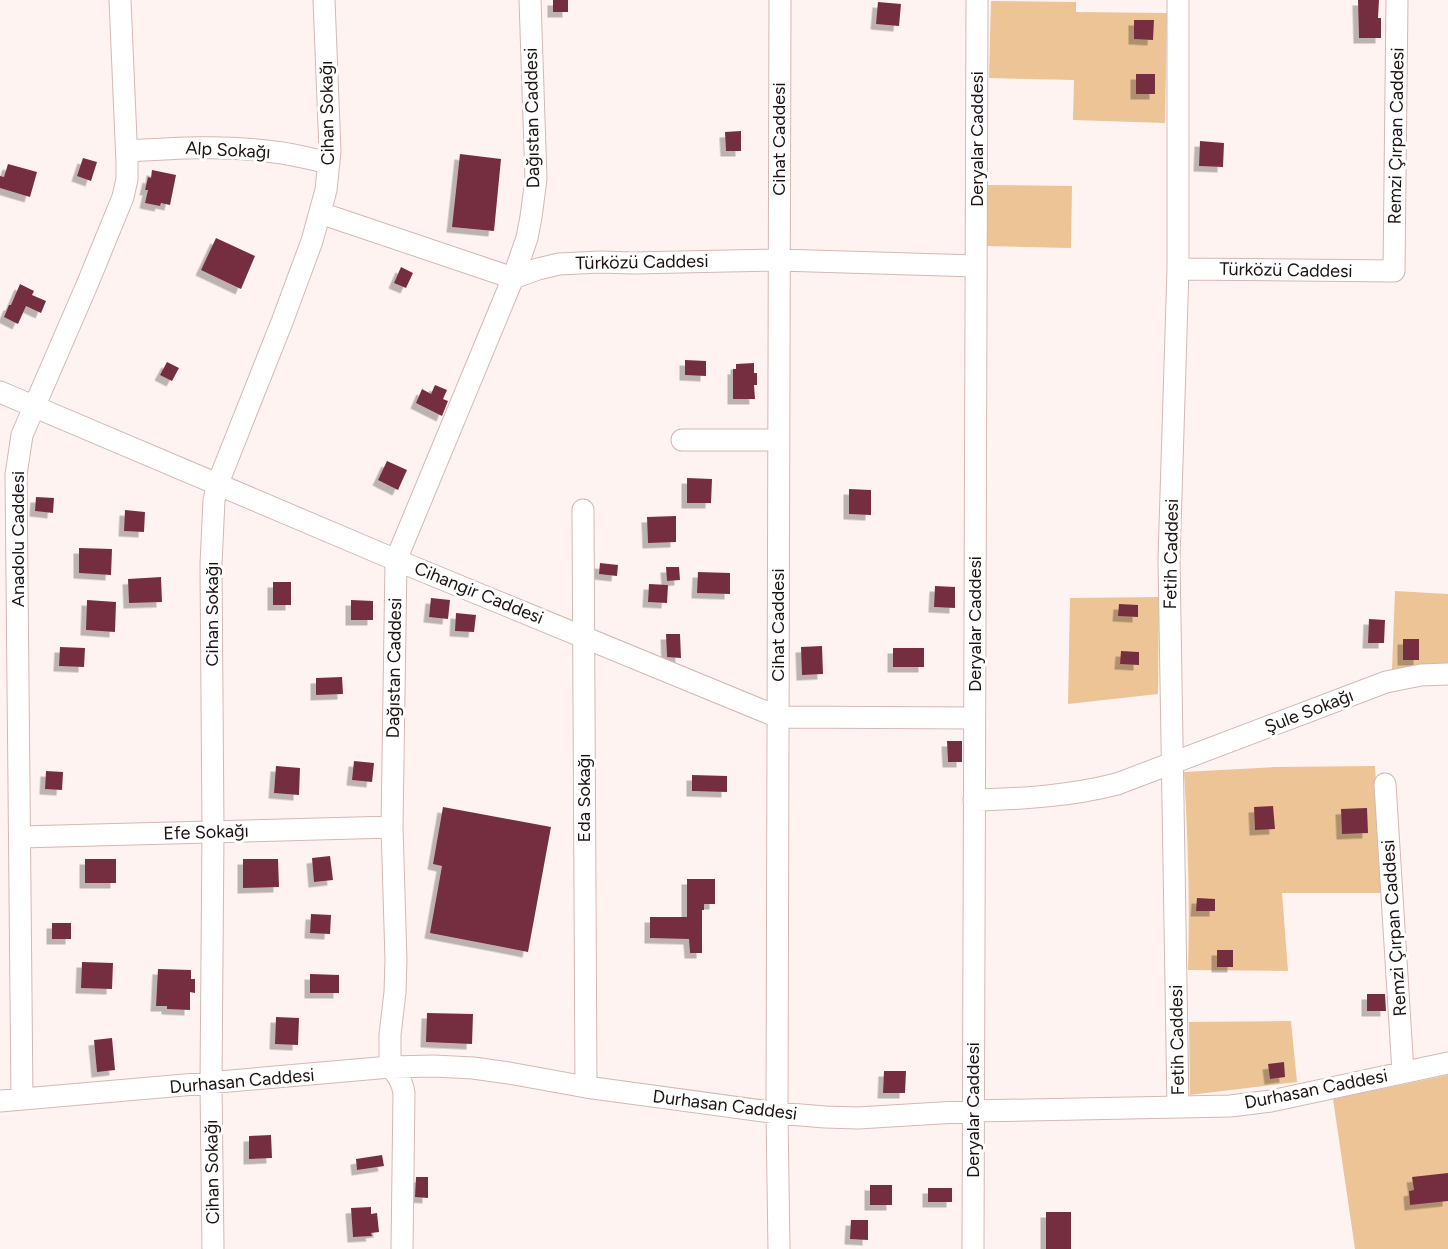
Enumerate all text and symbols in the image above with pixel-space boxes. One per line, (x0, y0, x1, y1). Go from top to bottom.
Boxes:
street label: Dağıstan Caddesi (520, 47, 544, 189)
street label: Remzi Çırpan Caddesi (1383, 47, 1409, 225)
street label: Cihan Sokağı (315, 60, 339, 166)
street label: Deryalar Caddesi (966, 71, 988, 207)
street label: Cihat Caddesi (768, 82, 790, 196)
street label: Alp Sokağı (185, 137, 271, 163)
street label: Türközü Caddesi (575, 250, 709, 274)
street label: Türközü Caddesi (1219, 258, 1353, 282)
street label: Anadolu Caddesi (7, 471, 29, 607)
street label: Fetih Caddesi (1159, 499, 1183, 609)
street label: Deryalar Caddesi (964, 556, 986, 692)
street label: Cihangir Caddesi (411, 557, 547, 629)
street label: Cihan Sokağı (201, 562, 223, 666)
street label: Cihat Caddesi (767, 568, 789, 682)
street label: Dağıstan Caddesi (382, 597, 406, 739)
street label: Şule Sokağı (1262, 684, 1356, 738)
street label: Eda Sokağı (573, 754, 595, 842)
street label: Efe Sokağı (163, 820, 249, 844)
street label: Remzi Çırpan Caddesi (1377, 839, 1411, 1017)
street label: Fetih Caddesi (1165, 985, 1189, 1095)
street label: Deryalar Caddesi (962, 1042, 984, 1178)
street label: Durhasan Caddesi (169, 1064, 315, 1098)
street label: Durhasan Caddesi (1243, 1064, 1389, 1114)
street label: Durhasan Caddesi (651, 1085, 799, 1125)
street label: Cihan Sokağı (200, 1119, 224, 1225)

